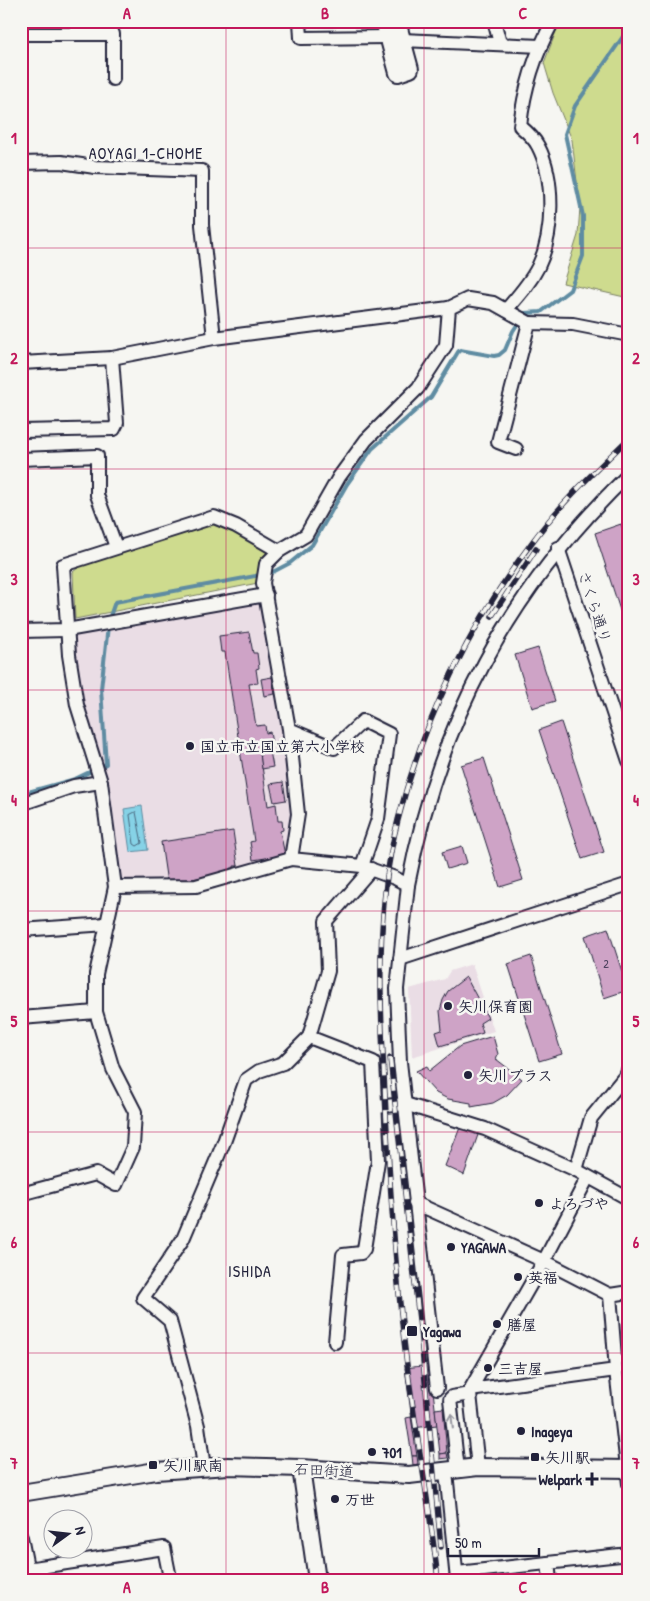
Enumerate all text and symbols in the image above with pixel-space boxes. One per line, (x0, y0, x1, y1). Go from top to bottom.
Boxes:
text: A (123, 2, 131, 24)
text: B (321, 2, 329, 24)
text: C (519, 2, 528, 24)
text: 1 (11, 127, 17, 149)
text: 1 (633, 127, 639, 149)
district label: AOYAGI 1-CHOME (89, 142, 203, 164)
text: 2 (10, 347, 18, 369)
text: 2 (632, 347, 640, 369)
text: 3 (10, 568, 18, 590)
street label: さくら通り (573, 568, 617, 646)
text: 3 (632, 568, 640, 590)
place label: 国立市立国立第六小学校 (200, 736, 365, 757)
marker: 国立市立国立第六小学校 (184, 740, 196, 752)
text: 4 (11, 789, 17, 811)
text: 4 (633, 789, 639, 811)
house number: 2 (603, 955, 609, 972)
place label: 矢川保育園 (458, 996, 533, 1017)
marker: 矢川保育園 (442, 1000, 454, 1012)
text: 5 (11, 1010, 18, 1032)
text: 5 (633, 1010, 640, 1032)
place label: 矢川プラス (478, 1065, 552, 1086)
marker: 矢川プラス (462, 1069, 474, 1081)
place label: よろづや (549, 1193, 609, 1214)
marker: よろづや (533, 1197, 545, 1209)
text: 6 (11, 1231, 18, 1253)
text: 6 (633, 1231, 640, 1253)
place label: YAGAWA (461, 1237, 507, 1258)
marker: YAGAWA (445, 1241, 457, 1253)
district label: ISHIDA (228, 1260, 272, 1282)
place label: 英福 (528, 1267, 558, 1288)
marker: 英福 (512, 1271, 524, 1283)
place label: 膳屋 (507, 1314, 537, 1335)
marker: 膳屋 (491, 1318, 503, 1330)
place label: Yagawa (423, 1321, 461, 1343)
marker: Yagawa (405, 1324, 419, 1338)
place label: 三吉屋 (498, 1358, 543, 1379)
marker: 三吉屋 (482, 1362, 494, 1374)
one-way arrow (447, 1414, 457, 1430)
place label: Inageya (531, 1421, 572, 1443)
marker: Inageya (515, 1425, 527, 1437)
place label: 701 (381, 1442, 402, 1463)
marker: 701 (366, 1446, 378, 1458)
place label: 矢川駅 (545, 1447, 590, 1468)
marker: 矢川駅 (529, 1451, 541, 1463)
text: 7 (9, 1452, 18, 1474)
text: 7 (631, 1452, 640, 1474)
place label: 矢川駅南 (163, 1455, 223, 1476)
street label: 石田街道 (293, 1458, 355, 1482)
marker: 矢川駅南 (147, 1459, 159, 1471)
place label: Welpark (538, 1469, 583, 1491)
marker: Welpark (586, 1473, 598, 1485)
place label: 万世 (345, 1489, 375, 1510)
marker: 万世 (329, 1493, 341, 1505)
north arrow (42, 1508, 92, 1558)
text: N (71, 1524, 91, 1537)
scale bar (448, 1526, 539, 1558)
text: 50 m (455, 1532, 482, 1553)
text: A (123, 1576, 131, 1598)
text: B (321, 1576, 329, 1598)
text: C (519, 1576, 528, 1598)

